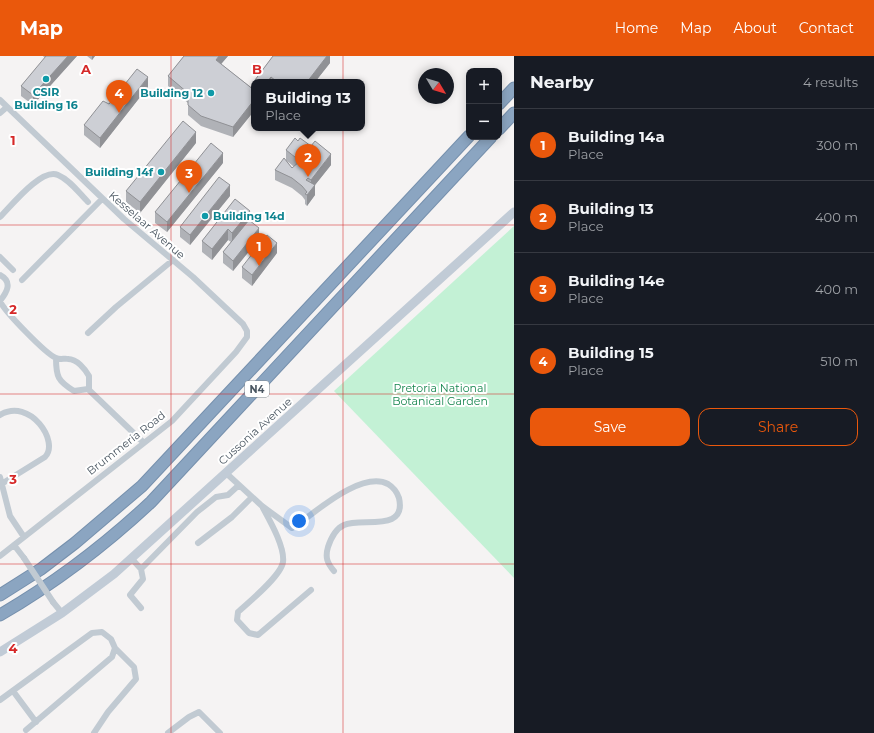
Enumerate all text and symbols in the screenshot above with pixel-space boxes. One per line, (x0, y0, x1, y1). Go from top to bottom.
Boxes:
text: Map (20, 17, 63, 40)
text: Home (615, 19, 658, 37)
text: Map (680, 19, 711, 37)
text: About (733, 19, 777, 37)
text: Contact (799, 19, 854, 37)
text: A (80, 61, 92, 77)
text: B (252, 61, 262, 77)
north arrow (418, 68, 454, 104)
map controls (466, 68, 502, 140)
button: + (466, 68, 502, 104)
text: Nearby (530, 72, 594, 92)
marker: CSIR Building 16 (41, 74, 51, 84)
text: 4 results (803, 74, 858, 90)
popup (251, 79, 365, 131)
pin: 4 (106, 80, 132, 113)
place label: CSIR Building 16 (14, 85, 78, 112)
place label: Building 12 (140, 86, 204, 100)
marker: Building 12 (206, 88, 216, 98)
text: Building 13 (265, 88, 351, 107)
button: − (466, 104, 502, 140)
text: Place (265, 107, 301, 123)
text: Building 14a (568, 127, 665, 146)
text: 1 (10, 132, 16, 148)
text: 1 (540, 137, 546, 153)
text: 300 m (816, 137, 858, 153)
pin: 2 (295, 144, 321, 177)
text: Place (568, 146, 604, 162)
pin: 3 (176, 160, 202, 193)
place label: Building 14f (85, 165, 154, 179)
marker: Building 14f (156, 167, 166, 177)
street label: Kesselaar Avenue (106, 188, 188, 262)
text: Building 13 (568, 199, 654, 218)
place label: Building 14d (213, 209, 285, 223)
text: 2 (539, 209, 547, 225)
text: 400 m (815, 209, 858, 225)
marker: Building 14d (200, 211, 210, 221)
text: Place (568, 218, 604, 234)
pin: 1 (246, 233, 272, 266)
text: Building 14e (568, 271, 665, 290)
text: 3 (539, 281, 547, 297)
text: 400 m (815, 281, 858, 297)
text: Place (568, 290, 604, 306)
text: 2 (9, 301, 17, 317)
text: Building 15 (568, 343, 654, 362)
text: 4 (539, 353, 547, 369)
text: 510 m (820, 353, 858, 369)
text: Place (568, 362, 604, 378)
road number: N4 (245, 381, 269, 397)
park label: Pretoria National Botanical Garden (392, 381, 488, 408)
street label: Cussonia Avenue (215, 394, 295, 468)
street label: Brummeria Road (84, 408, 168, 478)
button: Save (530, 408, 690, 446)
button: Share (698, 408, 858, 446)
text: 3 (8, 471, 17, 487)
your location (289, 511, 309, 531)
text: 4 (9, 640, 18, 656)

